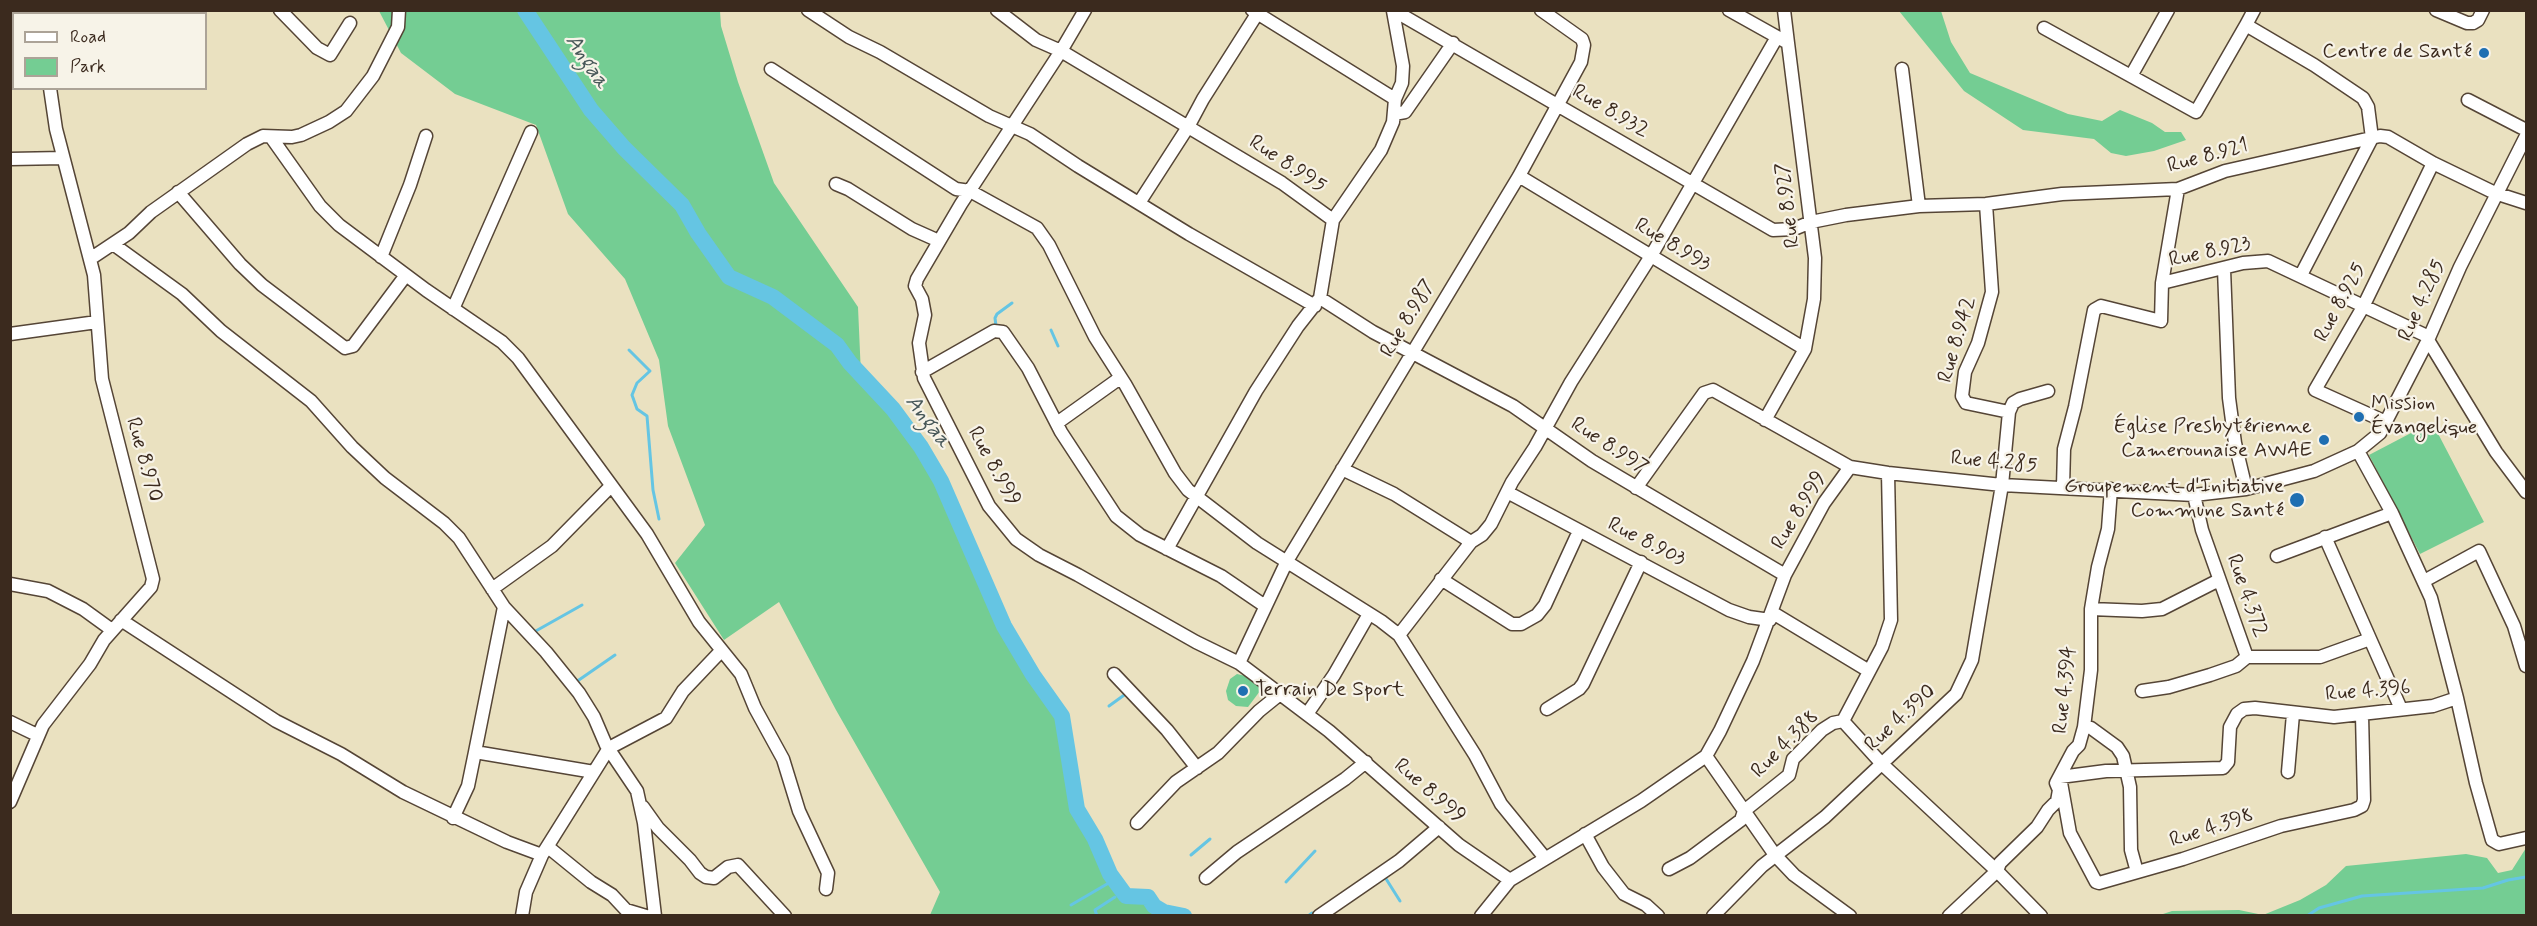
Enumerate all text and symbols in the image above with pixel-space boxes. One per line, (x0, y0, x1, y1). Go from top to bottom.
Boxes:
legend (12, 12, 207, 90)
text: Road (70, 25, 106, 49)
water label: Angaa (558, 30, 614, 94)
place label: Centre de Santé (2322, 40, 2472, 66)
marker: Centre de Santé (2477, 46, 2491, 60)
text: Park (70, 55, 106, 79)
street label: Rue 8.932 (1567, 80, 1653, 144)
street label: Rue 8.995 (1243, 131, 1331, 199)
street label: Rue 8.921 (2165, 134, 2251, 180)
street label: Rue 8.927 (1771, 161, 1807, 249)
street label: Rue 8.993 (1629, 213, 1715, 279)
street label: Rue 8.923 (2167, 232, 2253, 274)
street label: Rue 4.285 (2394, 256, 2452, 346)
street label: Rue 8.925 (2310, 259, 2372, 347)
street label: Rue 8.987 (1376, 275, 1442, 363)
street label: Rue 8.942 (1934, 294, 1982, 386)
water label: Angaa (898, 390, 956, 454)
place label: Mission Évangelique (2371, 392, 2477, 442)
marker: Mission Évangelique (2352, 410, 2366, 424)
street label: Rue 8.997 (1565, 413, 1653, 481)
street label: Rue 8.970 (119, 415, 167, 505)
place label: Église Presbytérienne Camerounaise AWAE (2114, 415, 2312, 465)
street label: Rue 8.999 (961, 423, 1025, 511)
marker: Église Presbytérienne Camerounaise AWAE (2317, 433, 2331, 447)
street label: Rue 4.285 (1950, 447, 2038, 479)
street label: Rue 8.999 (1767, 467, 1833, 555)
place label: Groupement d'Initiative Commune Santé (2064, 475, 2284, 525)
marker: Groupement d'Initiative Commune Santé (2288, 491, 2306, 509)
street label: Rue 8.903 (1603, 513, 1689, 573)
street label: Rue 4.372 (2219, 551, 2273, 641)
street label: Rue 4.394 (2049, 645, 2083, 735)
street label: Rue 4.396 (2324, 676, 2412, 708)
place label: Terrain De Sport (1255, 678, 1404, 704)
street label: Rue 4.390 (1860, 680, 1942, 758)
marker: Terrain De Sport (1236, 684, 1250, 698)
street label: Rue 4.388 (1747, 706, 1825, 784)
street label: Rue 8.999 (1388, 754, 1470, 830)
street label: Rue 4.398 (2167, 804, 2257, 854)

